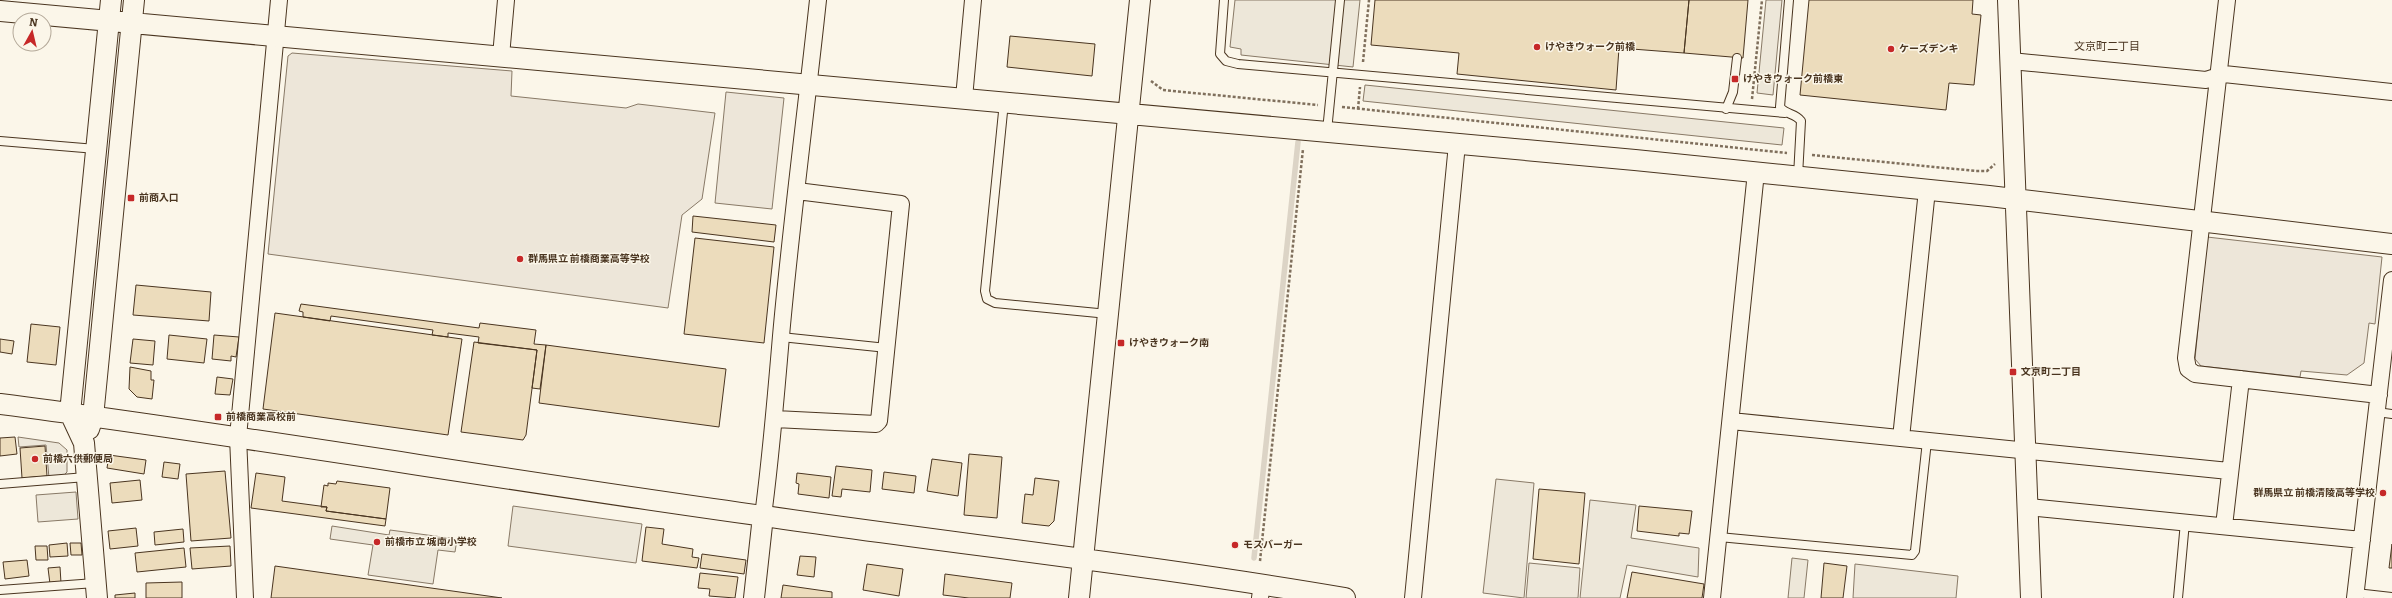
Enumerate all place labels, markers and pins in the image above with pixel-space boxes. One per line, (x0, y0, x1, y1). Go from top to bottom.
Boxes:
place label: けやきウォーク前橋 (1545, 41, 1635, 53)
marker: けやきウォーク前橋 (1532, 42, 1542, 52)
place label: ケーズデンキ (1899, 43, 1959, 55)
marker: ケーズデンキ (1886, 44, 1896, 54)
place label: けやきウォーク前橋東 (1743, 73, 1844, 85)
marker: けやきウォーク前橋東 (1730, 74, 1740, 84)
place label: 前商入口 (139, 192, 179, 204)
marker: 前商入口 (126, 193, 136, 203)
place label: 群馬県立 前橋商業高等学校 (528, 253, 650, 265)
marker: 群馬県立 前橋商業高等学校 (515, 254, 525, 264)
place label: けやきウォーク南 (1129, 337, 1209, 349)
marker: けやきウォーク南 (1116, 338, 1126, 348)
place label: 文京町二丁目 (2021, 366, 2081, 378)
marker: 文京町二丁目 (2008, 367, 2018, 377)
place label: 前橋商業高校前 (226, 411, 296, 423)
marker: 前橋商業高校前 (213, 412, 223, 422)
place label: 前橋六供郵便局 (43, 453, 113, 465)
marker: 前橋六供郵便局 (30, 454, 40, 464)
place label: 群馬県立 前橋清陵高等学校 (2253, 487, 2375, 499)
marker: 群馬県立 前橋清陵高等学校 (2378, 488, 2388, 498)
place label: 前橋市立 城南小学校 (385, 536, 477, 548)
marker: 前橋市立 城南小学校 (372, 537, 382, 547)
place label: モスバーガー (1243, 539, 1303, 551)
marker: モスバーガー (1230, 540, 1240, 550)

